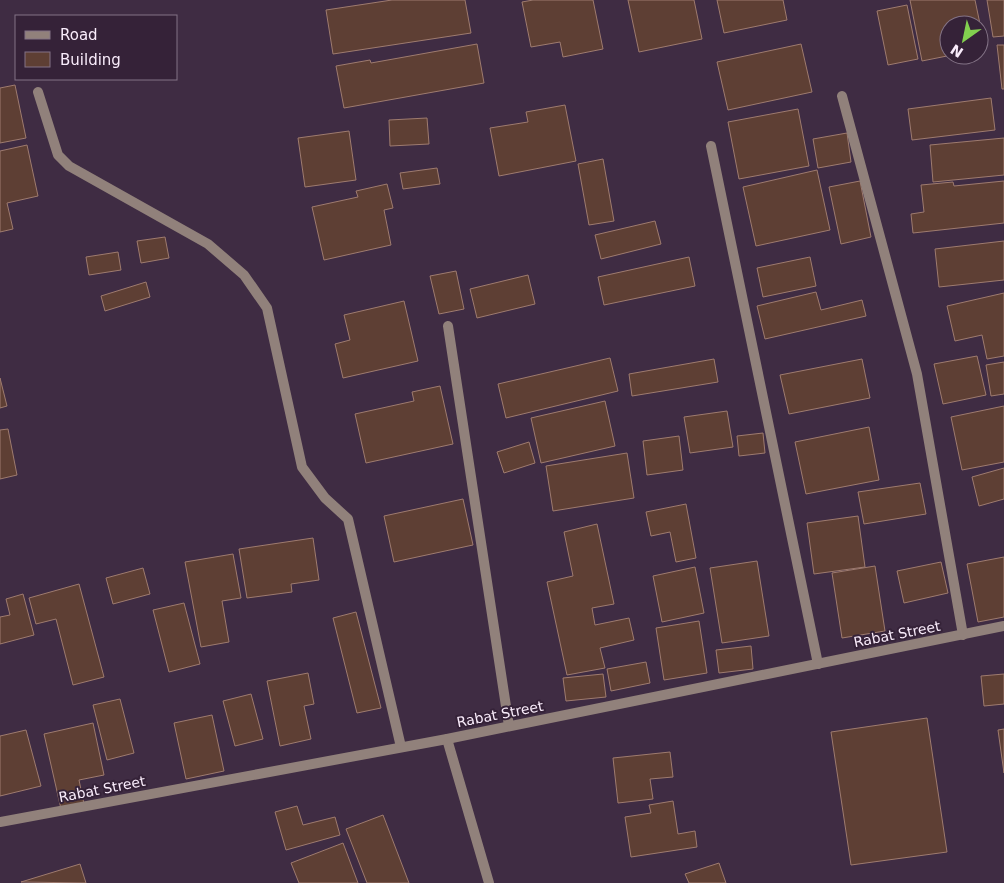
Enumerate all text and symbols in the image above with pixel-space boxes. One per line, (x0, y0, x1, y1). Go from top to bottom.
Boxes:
legend (15, 15, 178, 80)
north arrow (939, 15, 989, 65)
text: Road (60, 26, 98, 44)
text: N (948, 41, 966, 61)
text: Building (60, 51, 121, 69)
street label: Rabat Street (852, 618, 942, 650)
street label: Rabat Street (455, 698, 545, 730)
street label: Rabat Street (57, 773, 147, 805)

